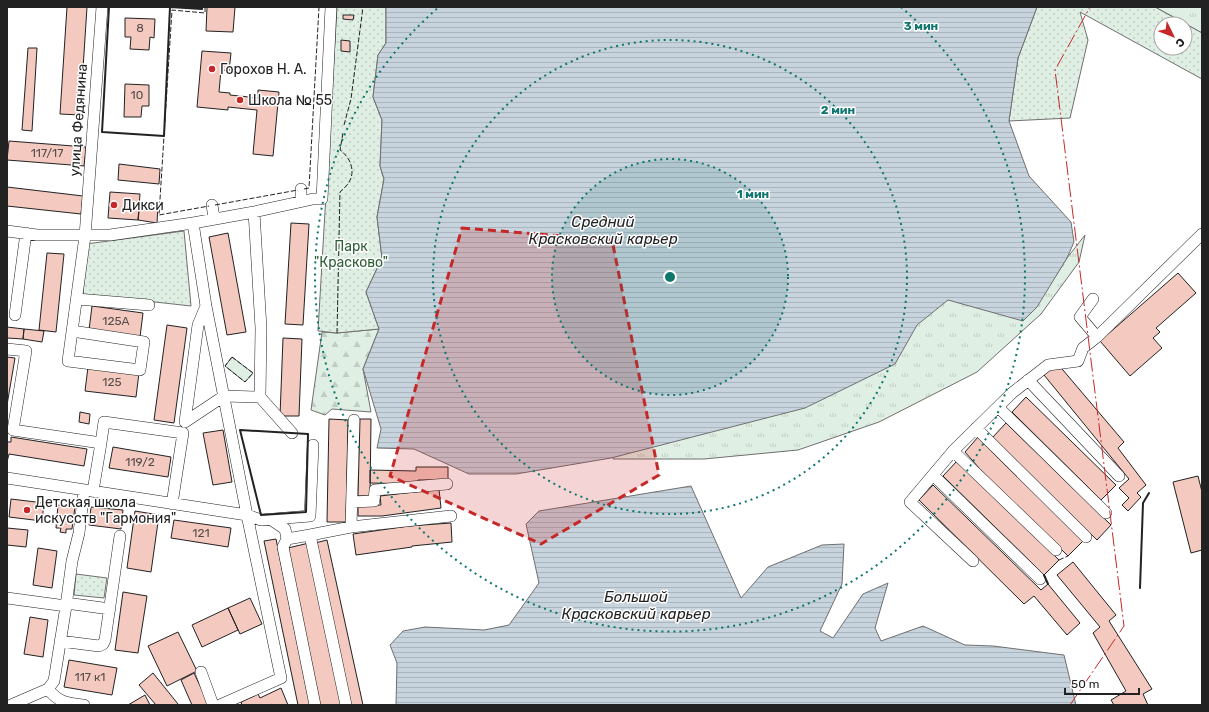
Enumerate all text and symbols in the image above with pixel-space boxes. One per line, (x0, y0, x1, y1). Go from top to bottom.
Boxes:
north arrow (1153, 16, 1193, 56)
text: 3 мин (904, 19, 938, 33)
house number: 8 (136, 21, 144, 35)
text: С (1172, 35, 1187, 50)
place label: Горохов Н. А. (220, 61, 307, 78)
street label: улица Федянина (66, 63, 91, 177)
marker: Горохов Н. А. (207, 64, 217, 74)
house number: 10 (131, 88, 143, 102)
place label: Школа № 55 (248, 92, 332, 109)
marker: Школа № 55 (235, 95, 245, 105)
text: 2 мин (821, 103, 855, 117)
house number: 117/17 (31, 146, 63, 160)
text: 1 мин (737, 187, 769, 201)
place label: Дикси (122, 197, 164, 214)
marker: Дикси (109, 200, 119, 210)
water label: Средний Красковский карьер (529, 213, 677, 248)
park label: Парк "Красково" (314, 238, 388, 271)
centre of rings (663, 270, 677, 284)
house number: 125А (102, 314, 130, 328)
house number: 125 (102, 375, 122, 389)
house number: 119/2 (125, 455, 155, 469)
place label: Детская школа искусств "Гармония" (35, 494, 176, 527)
marker: Детская школа искусств "Гармония" (22, 505, 32, 515)
house number: 121 (192, 526, 210, 540)
water label: Большой Красковский карьер (562, 588, 710, 623)
house number: 117 к1 (75, 670, 105, 684)
scale bar (1065, 670, 1139, 696)
text: 50 m (1071, 677, 1099, 691)

